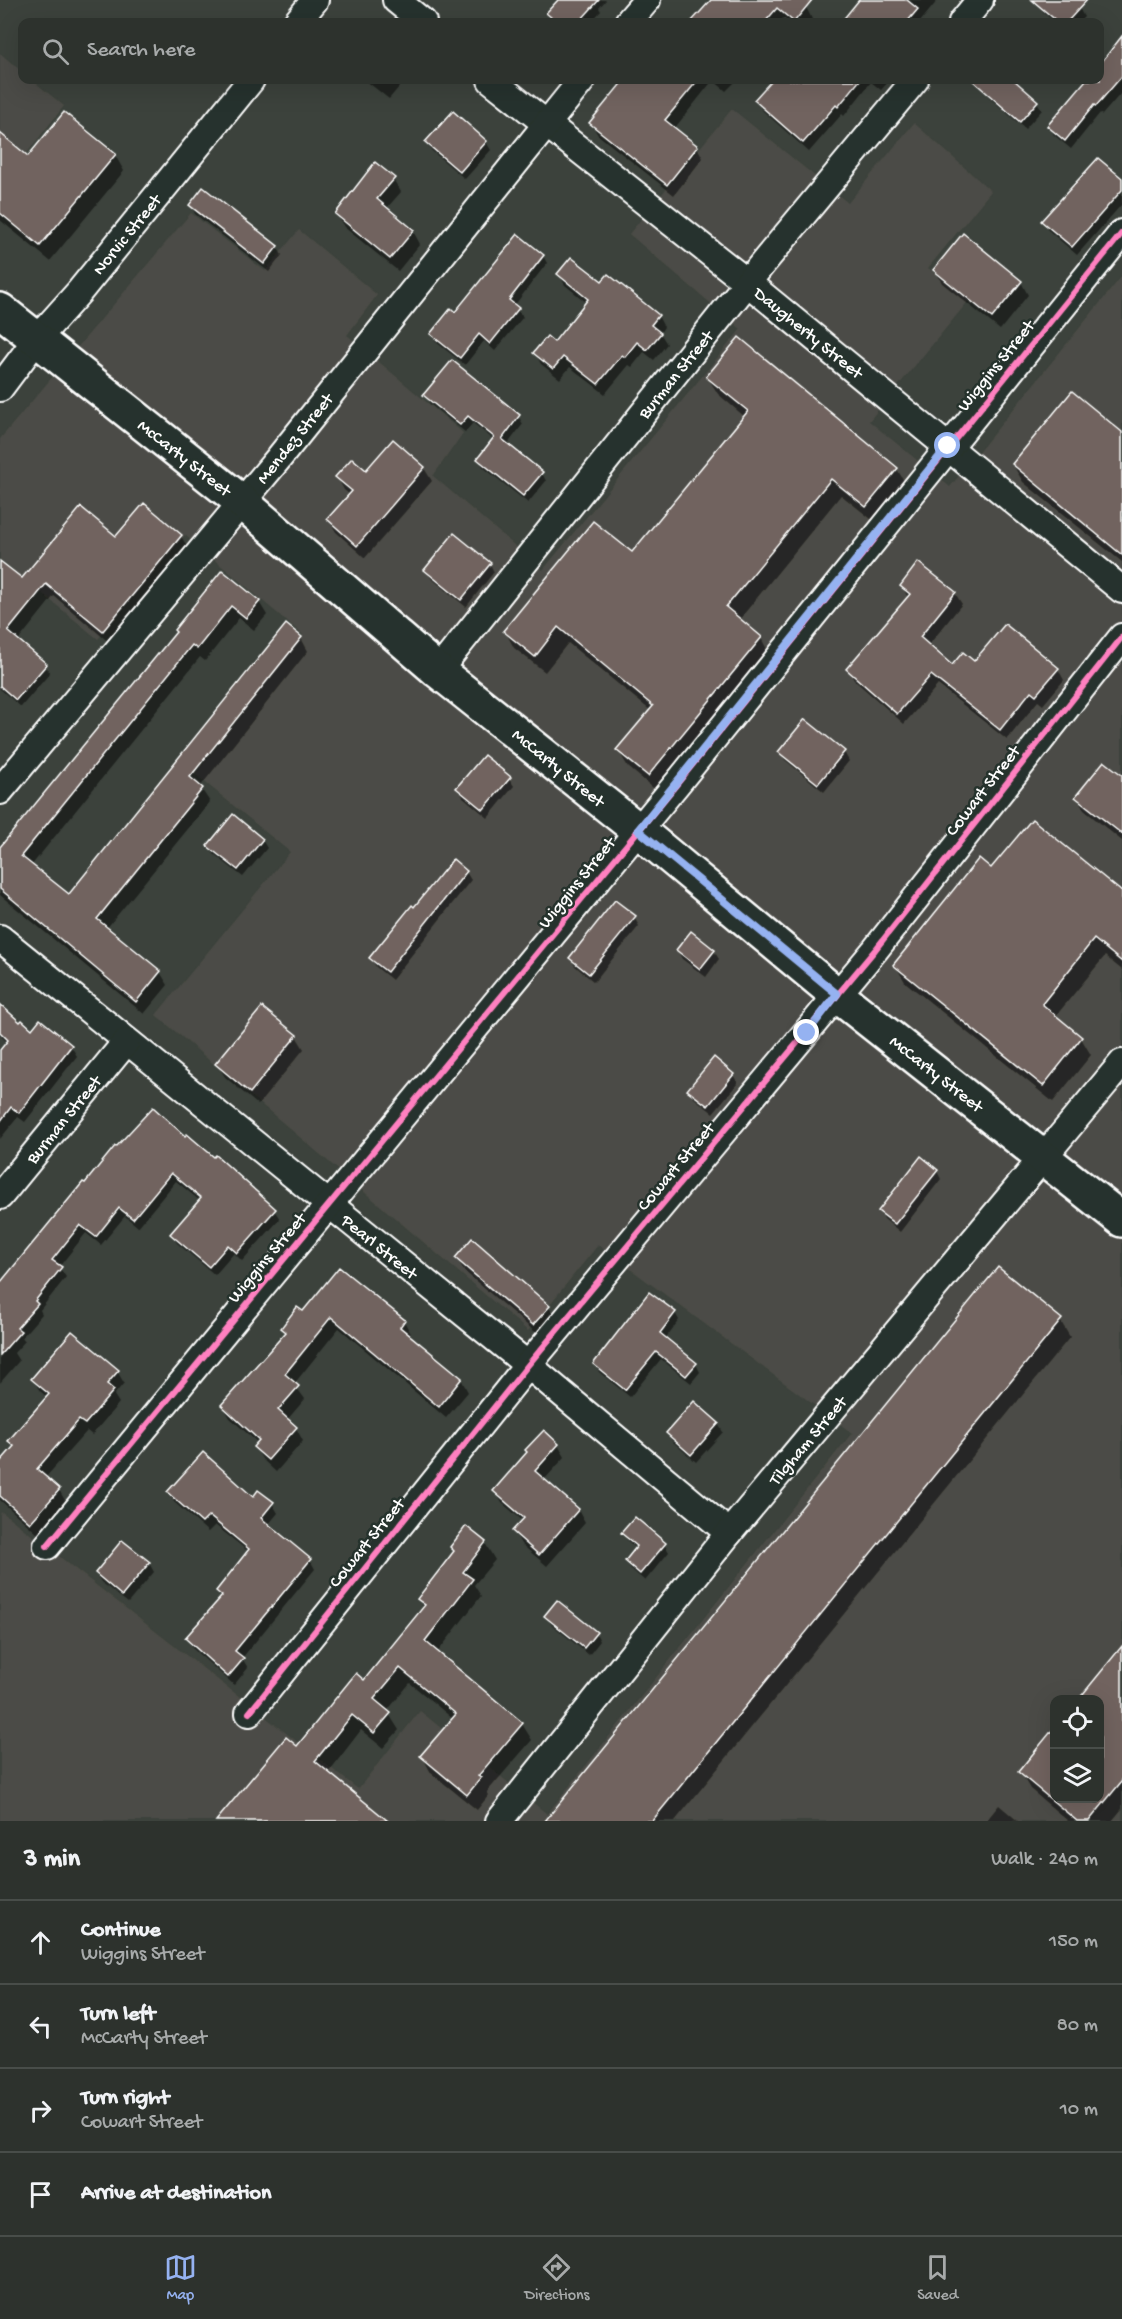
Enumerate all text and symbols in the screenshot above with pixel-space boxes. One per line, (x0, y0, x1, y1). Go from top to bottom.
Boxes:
search box (18, 18, 1104, 84)
icon: search (39, 35, 72, 68)
text: Search here (87, 38, 195, 64)
street label: Norvic Street (89, 190, 168, 280)
street label: Daugherty Street (748, 283, 867, 385)
street label: Wiggins Street (954, 316, 1041, 416)
street label: Burman Street (634, 326, 720, 425)
street label: Mendez Street (253, 389, 340, 489)
street label: McCarty Street (132, 416, 236, 503)
route start (934, 432, 960, 458)
street label: McCarty Street (507, 725, 609, 814)
street label: Cowart Street (942, 741, 1027, 841)
street label: Wiggins Street (535, 833, 622, 933)
route end (793, 1019, 819, 1045)
street label: McCarty Street (884, 1032, 988, 1119)
street label: Burman Street (22, 1071, 108, 1170)
street label: Cowart Street (634, 1118, 721, 1216)
street label: Wiggins Street (224, 1208, 313, 1308)
street label: Pearl Street (335, 1210, 422, 1286)
street label: Tilgham Street (765, 1392, 853, 1491)
street label: Cowart Street (325, 1493, 411, 1593)
map controls (1050, 1695, 1104, 1803)
button: locate (1050, 1695, 1104, 1749)
button: layers (1050, 1749, 1104, 1803)
text: 3 min (24, 1845, 80, 1876)
text: Walk · 240 m (991, 1849, 1098, 1872)
text: Continue (81, 1918, 161, 1944)
icon: ahead (24, 1926, 57, 1959)
text: 150 m (1049, 1931, 1098, 1954)
text: Wiggins Street (81, 1944, 204, 1967)
text: Turn left (81, 2002, 155, 2028)
icon: left (24, 2010, 57, 2043)
text: 80 m (1057, 2015, 1098, 2038)
text: McCarty Street (81, 2028, 207, 2051)
text: Turn right (81, 2086, 169, 2112)
icon: right (24, 2094, 57, 2127)
text: 10 m (1060, 2099, 1098, 2122)
text: Cowart Street (81, 2112, 202, 2135)
icon: arrive (24, 2178, 57, 2211)
text: Arrive at destination (81, 2181, 271, 2207)
tab: Map (164, 2251, 197, 2306)
tab: Directions (524, 2251, 590, 2306)
tab: Saved (917, 2251, 958, 2306)

